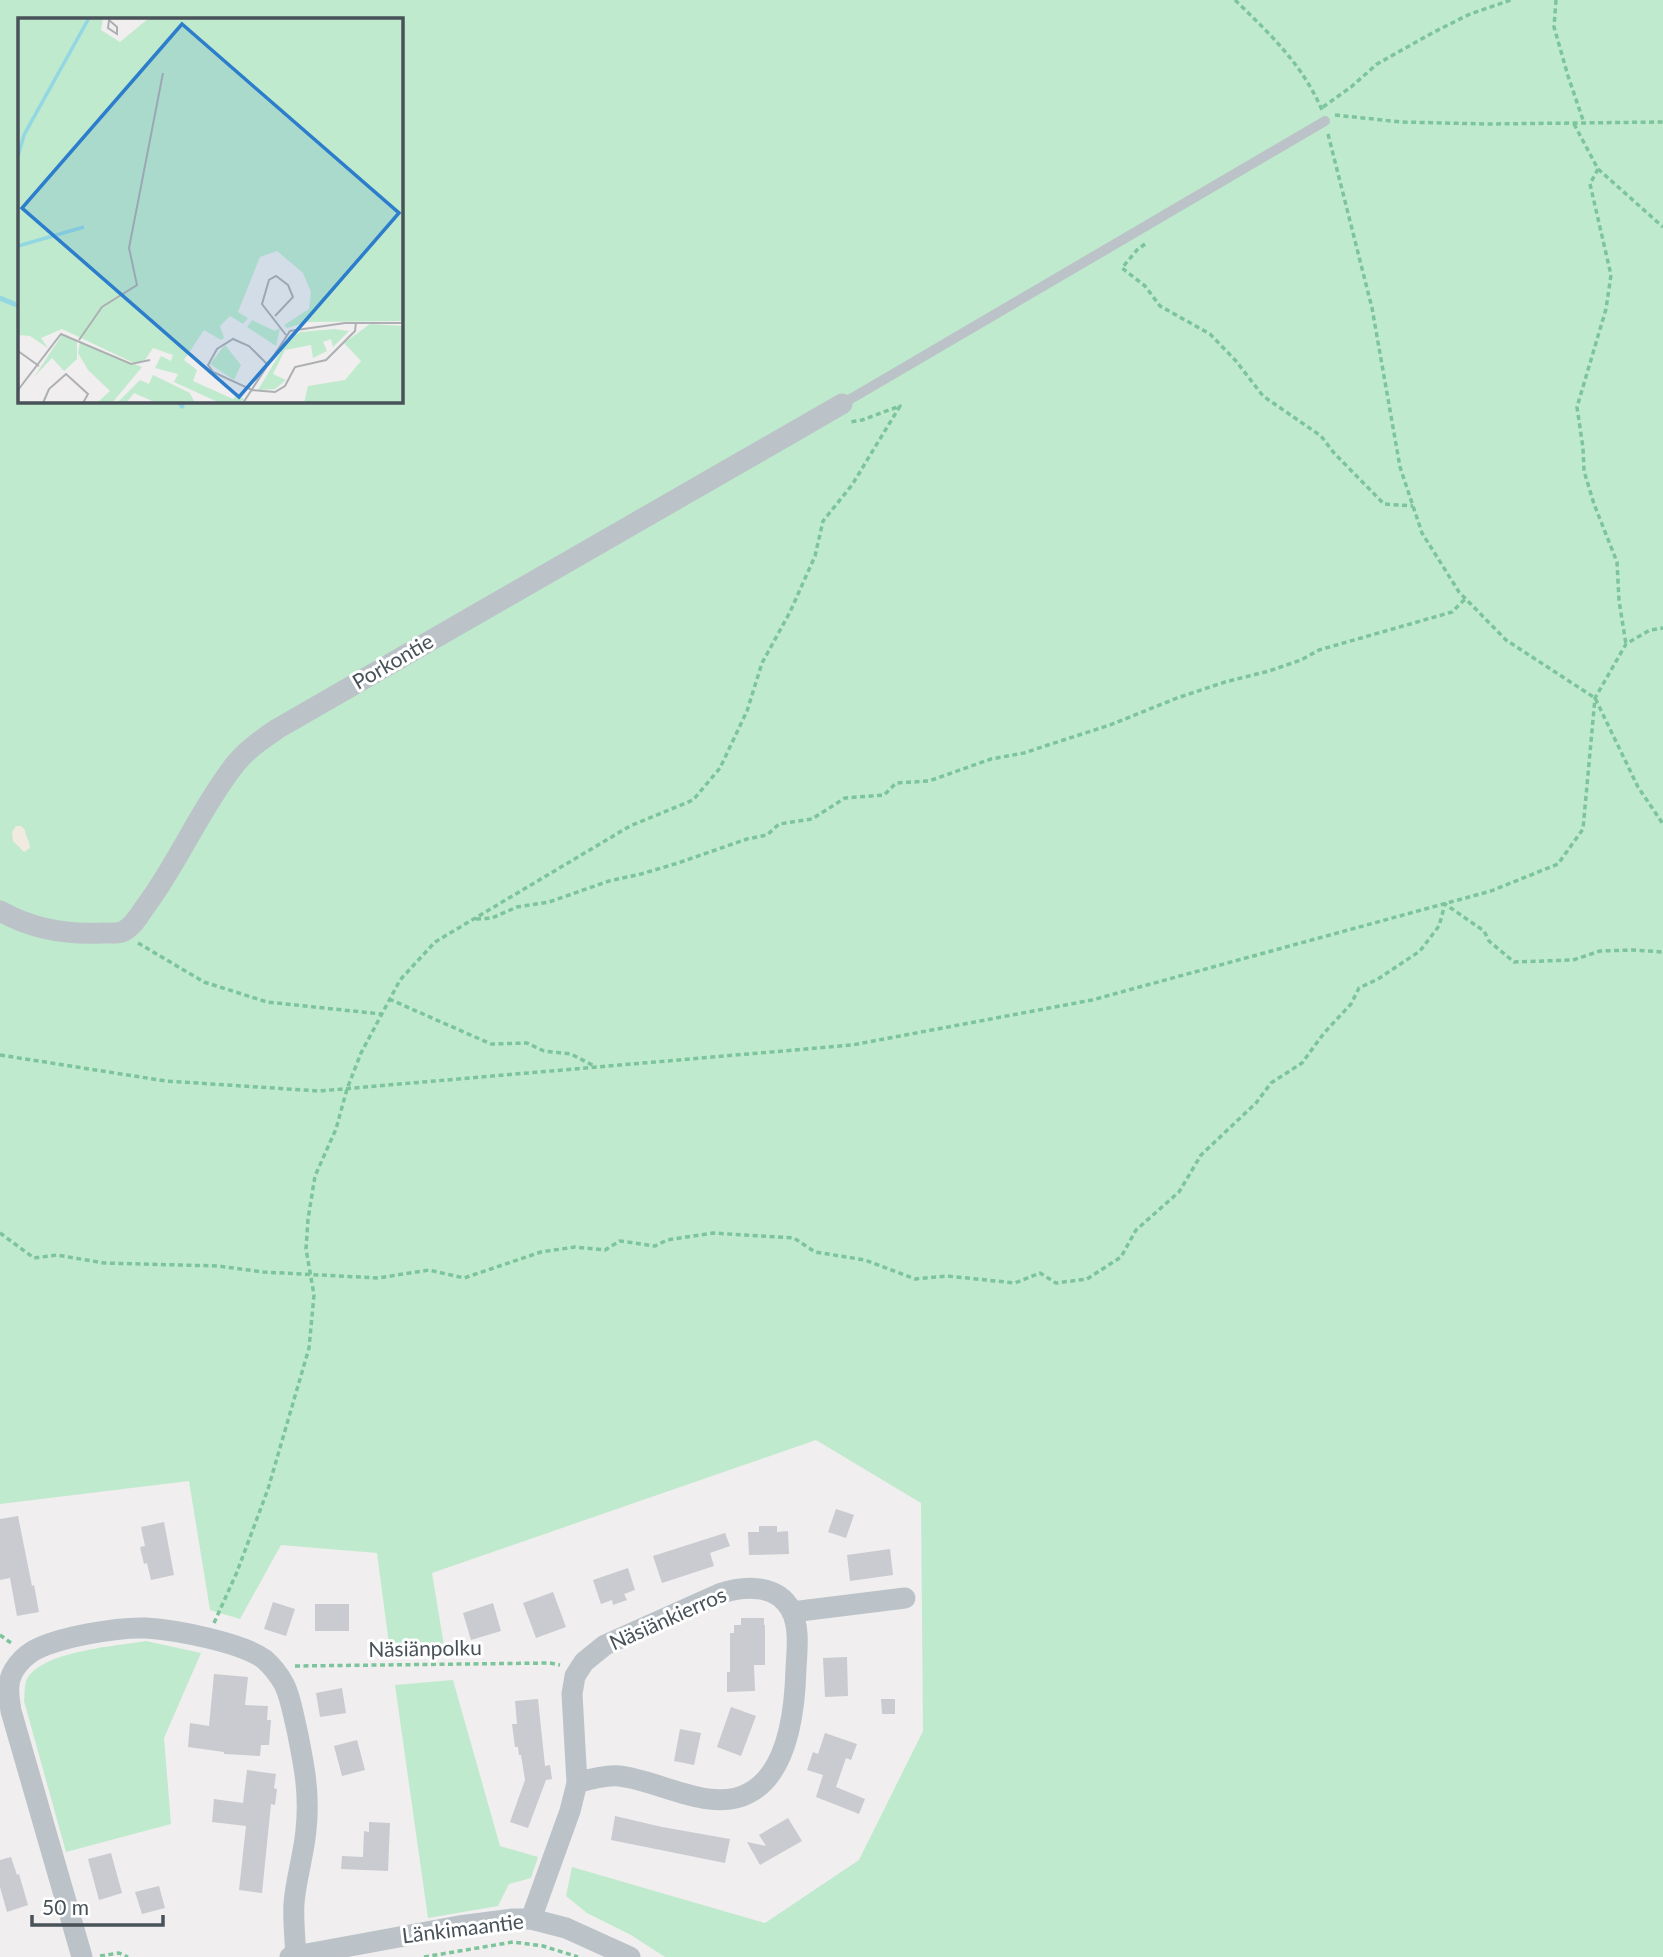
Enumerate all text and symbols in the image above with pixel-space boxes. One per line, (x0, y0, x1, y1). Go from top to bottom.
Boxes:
inset map (18, 18, 402, 402)
street label: Porkontie (347, 628, 437, 694)
street label: Näsiänkierros (605, 1581, 730, 1654)
street label: Näsiänpolku (368, 1634, 482, 1661)
scale bar (32, 1884, 163, 1928)
text: 50 m (42, 1894, 89, 1919)
street label: Länkimaantie (401, 1908, 525, 1947)

